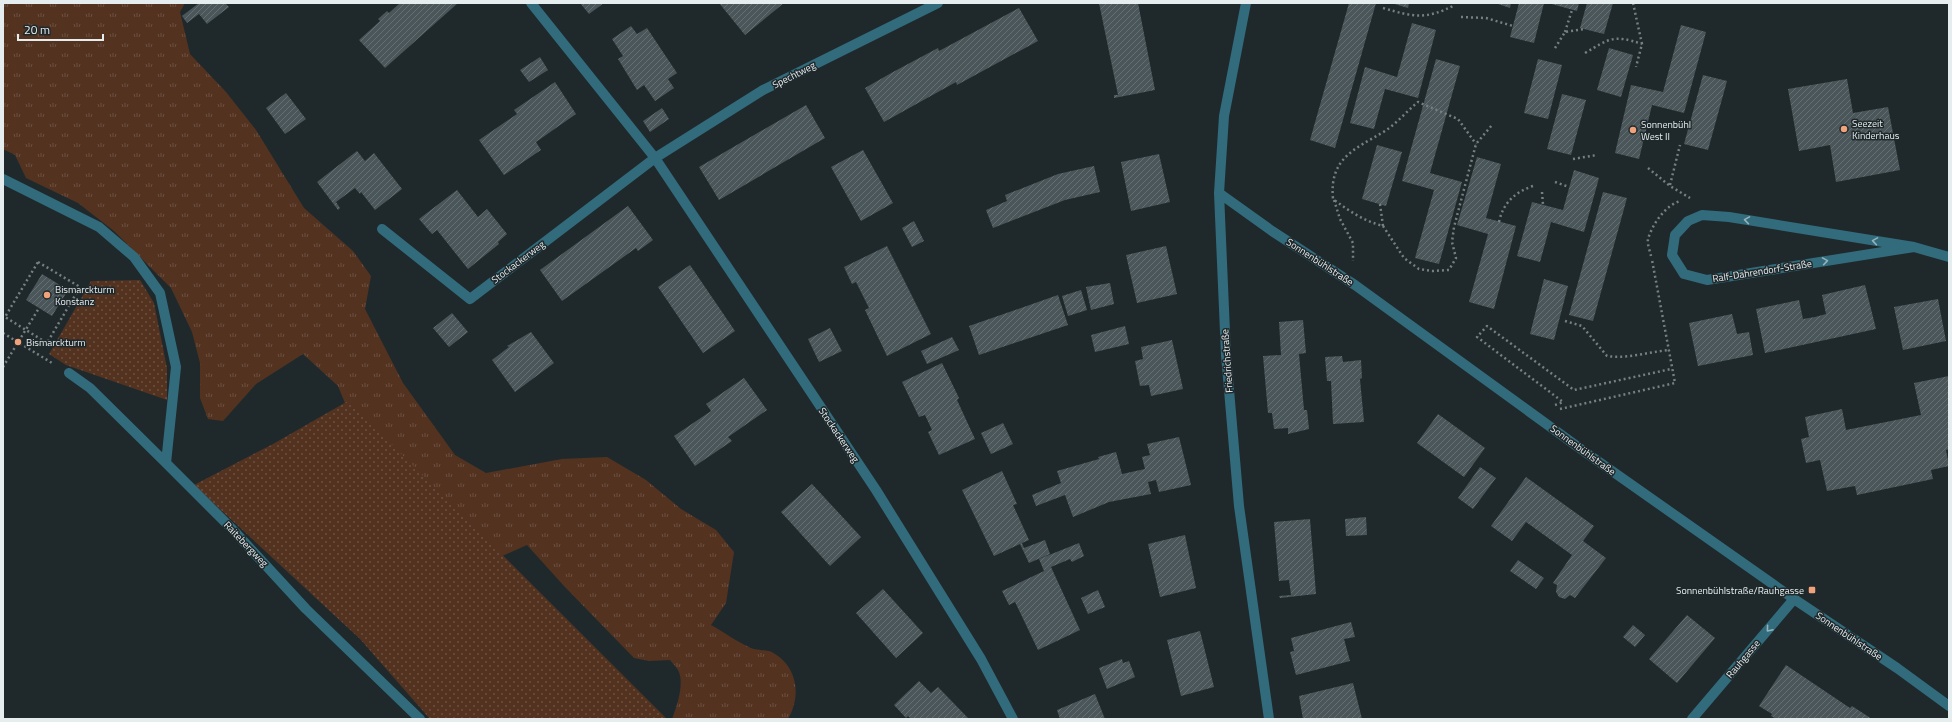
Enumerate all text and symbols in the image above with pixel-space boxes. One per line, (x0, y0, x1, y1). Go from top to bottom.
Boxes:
scale bar (18, 16, 103, 42)
text: 20 m (24, 20, 50, 39)
street label: Spechtweg (770, 58, 818, 92)
place label: Seezeit Kinderhaus (1852, 116, 1900, 143)
place label: Sonnenbühl West II (1641, 117, 1691, 144)
marker: Seezeit Kinderhaus (1839, 124, 1849, 134)
marker: Sonnenbühl West II (1628, 125, 1638, 135)
one-way arrow (1744, 216, 1750, 225)
street label: Sonnenbühlstraße (1283, 235, 1357, 289)
street label: Stockackerweg (488, 237, 548, 287)
one-way arrow (1872, 237, 1878, 246)
street label: Ralf-Dahrendorf-Straße (1711, 256, 1813, 286)
one-way arrow (1822, 257, 1828, 266)
place label: Bismarckturm Konstanz (55, 282, 115, 309)
marker: Bismarckturm Konstanz (42, 290, 52, 300)
street label: Friedrichstraße (1217, 329, 1237, 393)
place label: Bismarckturm (26, 335, 86, 350)
marker: Bismarckturm (13, 337, 23, 347)
street label: Stockackerweg (815, 404, 863, 466)
street label: Sonnenbühlstraße (1547, 421, 1619, 479)
street label: Raitebergweg (220, 518, 272, 570)
place label: Sonnenbühlstraße/Rauhgasse (1676, 583, 1804, 598)
marker: Sonnenbühlstraße/Rauhgasse (1807, 585, 1817, 595)
street label: Sonnenbühlstraße (1813, 608, 1885, 664)
one-way arrow (1766, 624, 1773, 631)
street label: Rauhgasse (1722, 636, 1764, 682)

